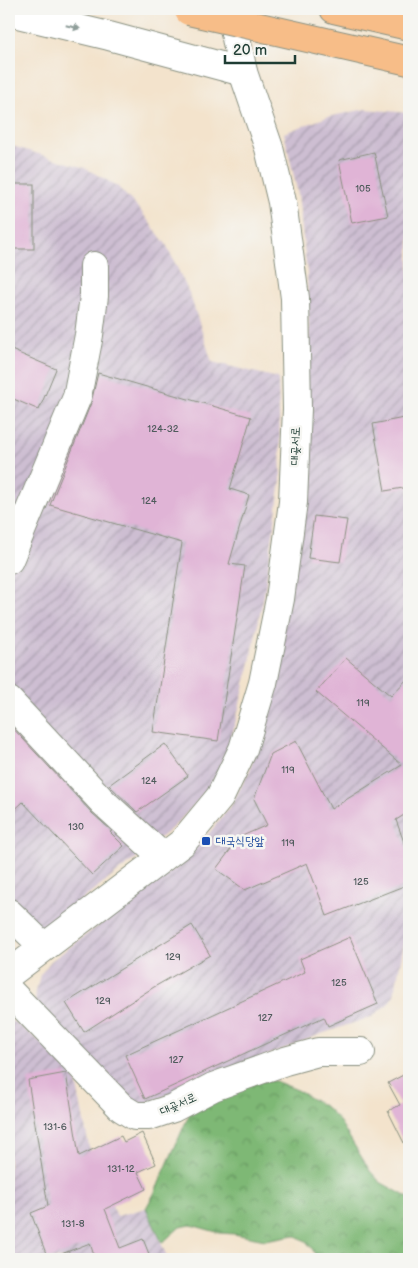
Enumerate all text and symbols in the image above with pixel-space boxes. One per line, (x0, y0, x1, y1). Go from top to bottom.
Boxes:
one-way arrow (66, 23, 81, 31)
scale bar (225, 32, 296, 64)
text: 20 m (233, 41, 267, 60)
house number: 105 (355, 183, 371, 195)
house number: 124-32 (147, 423, 179, 435)
street label: 대곶서로 (287, 426, 304, 466)
house number: 124 (141, 495, 157, 507)
house number: 119 (356, 697, 370, 709)
house number: 119 (281, 764, 295, 776)
house number: 124 (141, 775, 157, 787)
house number: 130 (68, 821, 84, 833)
place label: 대국식당앞 (216, 834, 265, 849)
marker: 대국식당앞 (200, 835, 212, 847)
house number: 119 (281, 837, 295, 849)
house number: 125 (353, 876, 369, 888)
house number: 129 (165, 951, 181, 963)
house number: 125 (331, 977, 347, 989)
house number: 129 (95, 995, 111, 1007)
house number: 127 (258, 1012, 272, 1024)
house number: 127 (169, 1054, 183, 1066)
street label: 대곶서로 (158, 1090, 199, 1119)
house number: 131-6 (43, 1121, 67, 1133)
house number: 131-12 (107, 1163, 135, 1175)
house number: 131-8 (61, 1218, 85, 1230)

